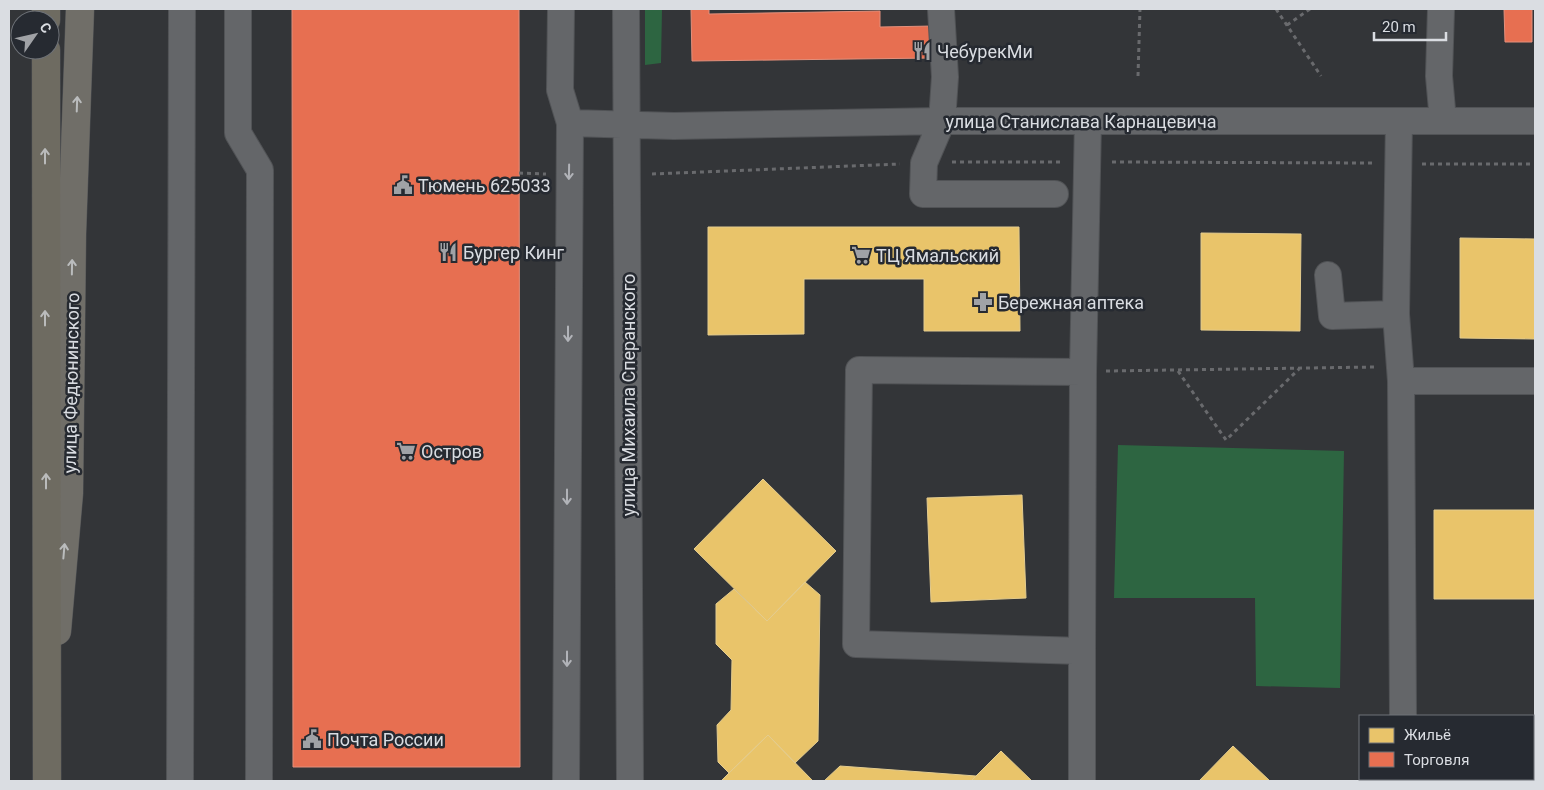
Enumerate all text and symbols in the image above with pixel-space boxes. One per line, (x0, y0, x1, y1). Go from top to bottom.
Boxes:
north arrow (10, 10, 60, 60)
scale bar (1374, 10, 1446, 42)
text: 20 m (1382, 18, 1416, 36)
text: С (37, 19, 55, 36)
restaurant icon: ЧебурекМи (911, 40, 933, 62)
place label: ЧебурекМи (937, 41, 1033, 62)
one-way arrow (72, 96, 81, 112)
street label: улица Станислава Карнацевича (946, 111, 1216, 132)
one-way arrow (40, 148, 50, 164)
one-way arrow (564, 164, 574, 180)
public building icon: Тюмень 625033 (392, 174, 414, 196)
place label: Тюмень 625033 (418, 175, 551, 196)
restaurant icon: Бургер Кинг (437, 241, 459, 263)
place label: Бургер Кинг (463, 242, 565, 263)
supermarket icon: ТЦ Ямальский (850, 244, 872, 266)
place label: ТЦ Ямальский (876, 245, 999, 266)
one-way arrow (67, 259, 77, 275)
street label: улица Михаила Сперанского (618, 274, 639, 516)
pharmacy icon: Бережная аптека (972, 291, 994, 313)
street label: улица Федюнинского (59, 292, 83, 474)
place label: Бережная аптека (998, 292, 1144, 313)
one-way arrow (40, 310, 50, 326)
one-way arrow (563, 326, 573, 342)
supermarket icon: Остров (395, 440, 417, 462)
place label: Остров (421, 441, 482, 462)
one-way arrow (41, 473, 51, 489)
one-way arrow (562, 488, 572, 505)
one-way arrow (59, 544, 69, 560)
one-way arrow (562, 651, 572, 667)
legend (1359, 715, 1534, 780)
text: Жильё (1404, 726, 1451, 744)
public building icon: Почта России (301, 728, 323, 750)
place label: Почта России (327, 729, 444, 750)
text: Торговля (1404, 751, 1469, 769)

